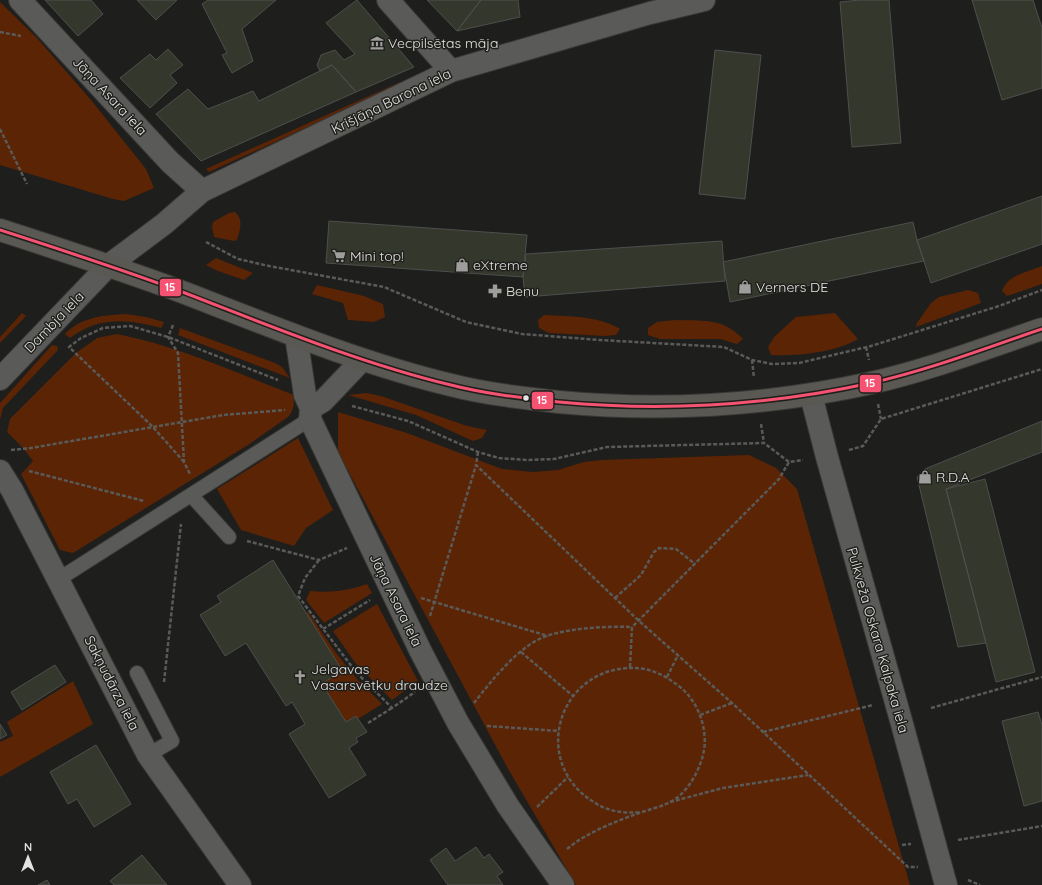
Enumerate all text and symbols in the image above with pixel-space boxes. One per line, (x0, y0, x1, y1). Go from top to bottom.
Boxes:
place label: Vecpilsētas māja (388, 34, 498, 52)
museum icon: Vecpilsētas māja (369, 35, 385, 51)
street label: Jāņa Asara iela (69, 53, 151, 139)
street label: Krišjāņa Barona iela (328, 64, 454, 138)
place label: Mini top! (350, 247, 404, 265)
supermarket icon: Mini top! (331, 248, 347, 264)
place label: eXtreme (473, 256, 528, 274)
shop icon: eXtreme (454, 257, 470, 273)
line badge: 15 (159, 278, 182, 297)
place label: Verners DE (756, 278, 828, 296)
shop icon: Verners DE (737, 279, 753, 295)
text: 15 (165, 280, 175, 294)
place label: Benu (506, 282, 539, 300)
pharmacy icon: Benu (487, 283, 503, 299)
street label: Dambja iela (20, 288, 88, 356)
line badge: 15 (859, 374, 882, 393)
text: 15 (865, 376, 875, 390)
line badge: 15 (531, 391, 554, 410)
unlabelled marker (521, 393, 531, 403)
text: 15 (537, 393, 547, 407)
place label: R.D.A (936, 468, 970, 486)
shop icon: R.D.A (917, 469, 933, 485)
street label: Pulkveža Oskara Kalpaka iela (843, 545, 913, 735)
street label: Jāņa Asara iela (366, 551, 426, 649)
street label: Sakņudārza iela (80, 633, 144, 733)
place label: Jelgavas Vasarsvētku draudze (311, 660, 448, 694)
church icon: Jelgavas Vasarsvētku draudze (292, 669, 308, 685)
north arrow (8, 837, 48, 877)
text: N (24, 840, 32, 854)

